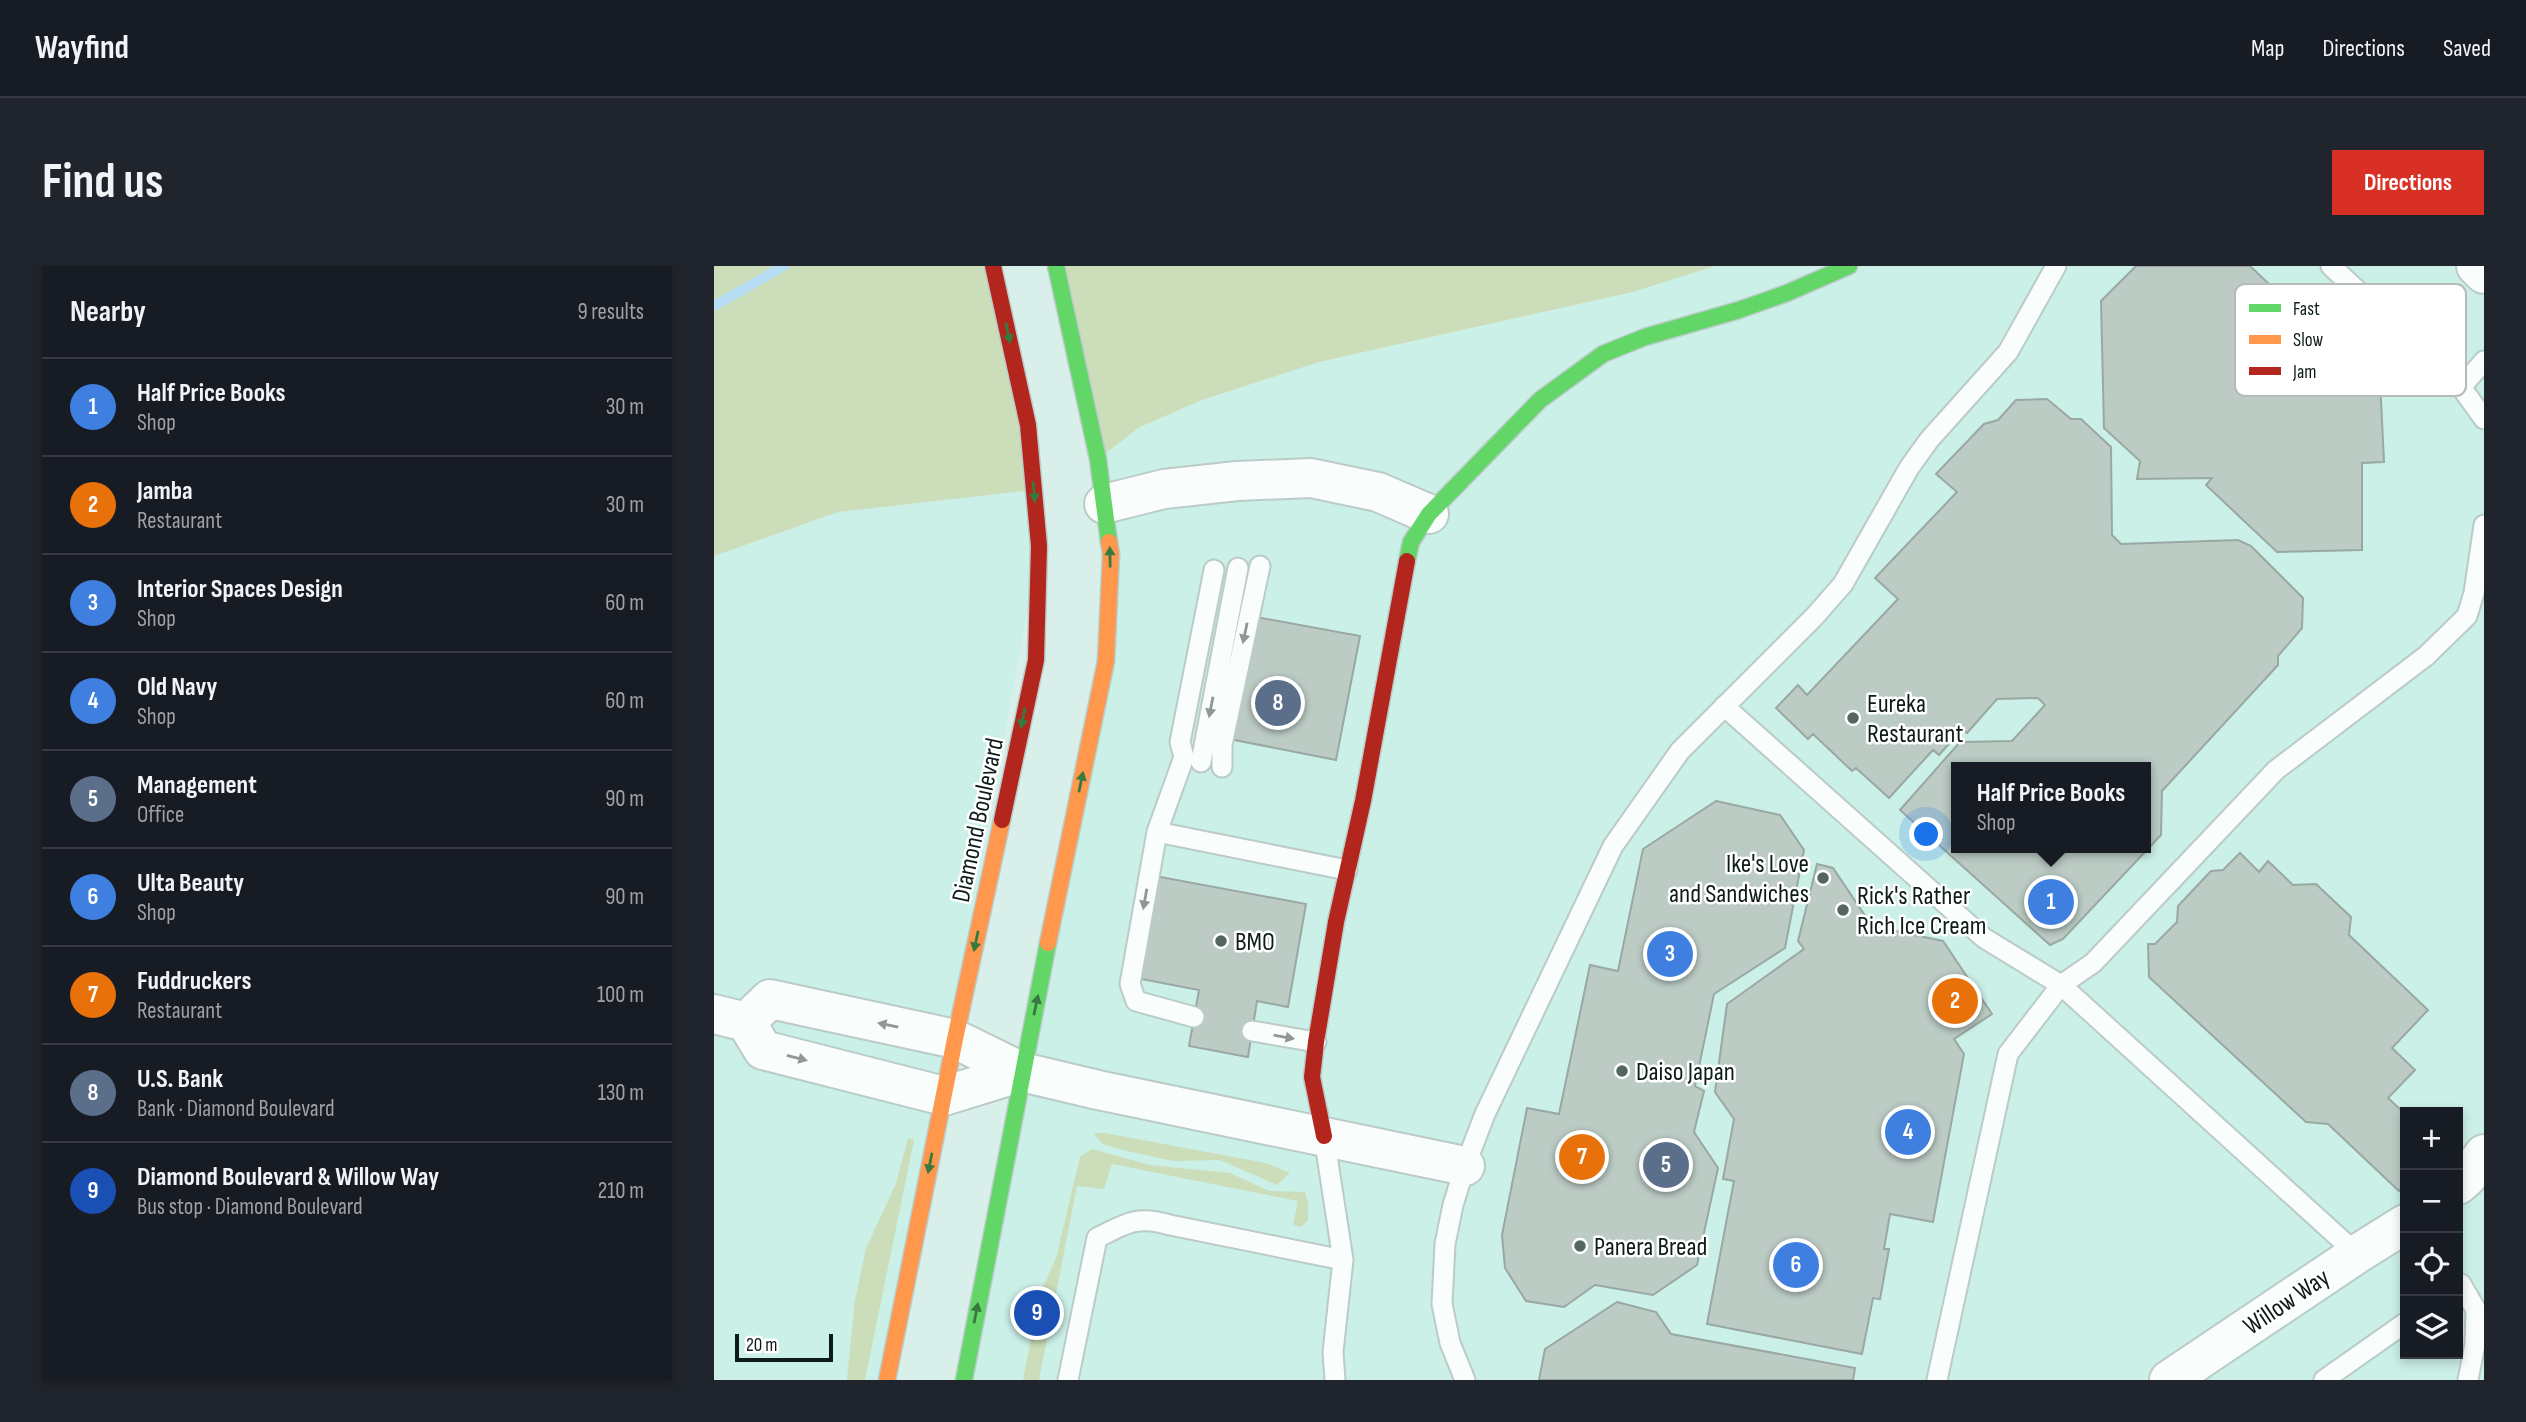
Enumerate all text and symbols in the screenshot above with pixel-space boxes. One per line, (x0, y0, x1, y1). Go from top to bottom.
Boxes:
text: Wayfind (35, 28, 129, 68)
text: Map (2251, 34, 2284, 63)
text: Directions (2322, 34, 2405, 63)
text: Saved (2443, 34, 2491, 63)
button: Directions (2332, 150, 2484, 215)
text: Find us (42, 153, 164, 212)
legend (2235, 284, 2466, 396)
text: Nearby (70, 294, 146, 330)
text: 9 results (577, 298, 644, 326)
text: Fast (2293, 298, 2320, 321)
one-way arrow (1002, 322, 1013, 344)
text: Slow (2293, 329, 2323, 352)
text: Jam (2292, 361, 2316, 384)
text: Half Price Books (137, 378, 286, 409)
text: 1 (88, 393, 98, 421)
text: 30 m (606, 393, 644, 421)
text: Shop (137, 409, 176, 437)
text: Jamba (137, 476, 193, 507)
one-way arrow (1029, 482, 1040, 504)
text: 2 (88, 491, 98, 519)
text: 30 m (606, 491, 644, 519)
text: Restaurant (137, 507, 222, 535)
one-way arrow (1104, 546, 1116, 568)
text: Interior Spaces Design (137, 574, 343, 605)
text: 3 (88, 589, 98, 617)
text: 60 m (605, 589, 644, 617)
text: Shop (137, 605, 176, 633)
one-way arrow (1240, 622, 1251, 644)
text: Old Navy (137, 672, 217, 703)
pin: 8 (1255, 677, 1301, 729)
text: 4 (88, 687, 98, 715)
text: 60 m (605, 687, 644, 715)
place label: Eureka Restaurant (1867, 689, 1964, 750)
one-way arrow (1205, 696, 1216, 718)
text: Shop (137, 703, 176, 731)
one-way arrow (1018, 707, 1029, 729)
marker: Eureka Restaurant (1845, 710, 1861, 726)
street label: Diamond Boulevard (946, 735, 1011, 905)
popup (1951, 762, 2151, 853)
text: Management (137, 770, 257, 801)
one-way arrow (1076, 771, 1087, 793)
text: Half Price Books (1977, 778, 2125, 809)
text: 5 (88, 785, 98, 813)
text: 90 m (605, 785, 644, 813)
text: Office (137, 801, 184, 829)
text: Shop (1977, 809, 2015, 837)
your location (1909, 817, 1943, 851)
place label: Ike's Love and Sandwiches (1669, 849, 1809, 910)
text: Ulta Beauty (137, 868, 244, 899)
marker: Ike's Love and Sandwiches (1815, 870, 1831, 886)
pin: 1 (2028, 876, 2074, 928)
place label: Rick's Rather Rich Ice Cream (1857, 881, 1986, 942)
text: 6 (88, 883, 98, 911)
text: 90 m (605, 883, 644, 911)
one-way arrow (1139, 888, 1150, 910)
text: Shop (137, 899, 176, 927)
marker: Rick's Rather Rich Ice Cream (1835, 902, 1851, 918)
place label: BMO (1235, 927, 1275, 958)
pin: 3 (1647, 928, 1693, 980)
one-way arrow (970, 930, 981, 952)
marker: BMO (1213, 933, 1229, 949)
text: Fuddruckers (137, 966, 251, 997)
pin: 2 (1932, 975, 1978, 1027)
text: 7 (88, 981, 98, 1009)
text: 100 m (597, 981, 644, 1009)
one-way arrow (1030, 994, 1041, 1016)
text: Restaurant (137, 997, 222, 1025)
one-way arrow (877, 1019, 899, 1030)
one-way arrow (1273, 1031, 1295, 1042)
one-way arrow (787, 1053, 809, 1064)
place label: Daiso Japan (1636, 1057, 1735, 1088)
marker: Daiso Japan (1614, 1063, 1630, 1079)
text: U.S. Bank (137, 1064, 223, 1095)
text: 8 (88, 1079, 98, 1107)
text: 130 m (598, 1079, 644, 1107)
text: Bank · Diamond Boulevard (137, 1095, 335, 1123)
pin: 4 (1885, 1106, 1931, 1158)
map controls (2400, 1107, 2463, 1359)
button: + (2400, 1107, 2463, 1170)
pin: 7 (1559, 1131, 1605, 1183)
pin: 5 (1643, 1139, 1689, 1191)
one-way arrow (925, 1152, 936, 1174)
text: Diamond Boulevard & Willow Way (137, 1162, 439, 1193)
button: − (2400, 1170, 2463, 1233)
text: 9 (88, 1177, 98, 1205)
text: 210 m (598, 1177, 644, 1205)
text: Bus stop · Diamond Boulevard (137, 1193, 363, 1221)
place label: Panera Bread (1594, 1232, 1707, 1263)
button: locate (2400, 1233, 2463, 1296)
marker: Panera Bread (1572, 1238, 1588, 1254)
pin: 6 (1773, 1239, 1819, 1291)
street label: Willow Way (2238, 1262, 2336, 1342)
pin: 9 (1014, 1287, 1060, 1339)
button: layers (2400, 1296, 2463, 1359)
one-way arrow (971, 1302, 982, 1324)
scale bar (735, 1331, 833, 1363)
text: 20 m (746, 1334, 778, 1357)

